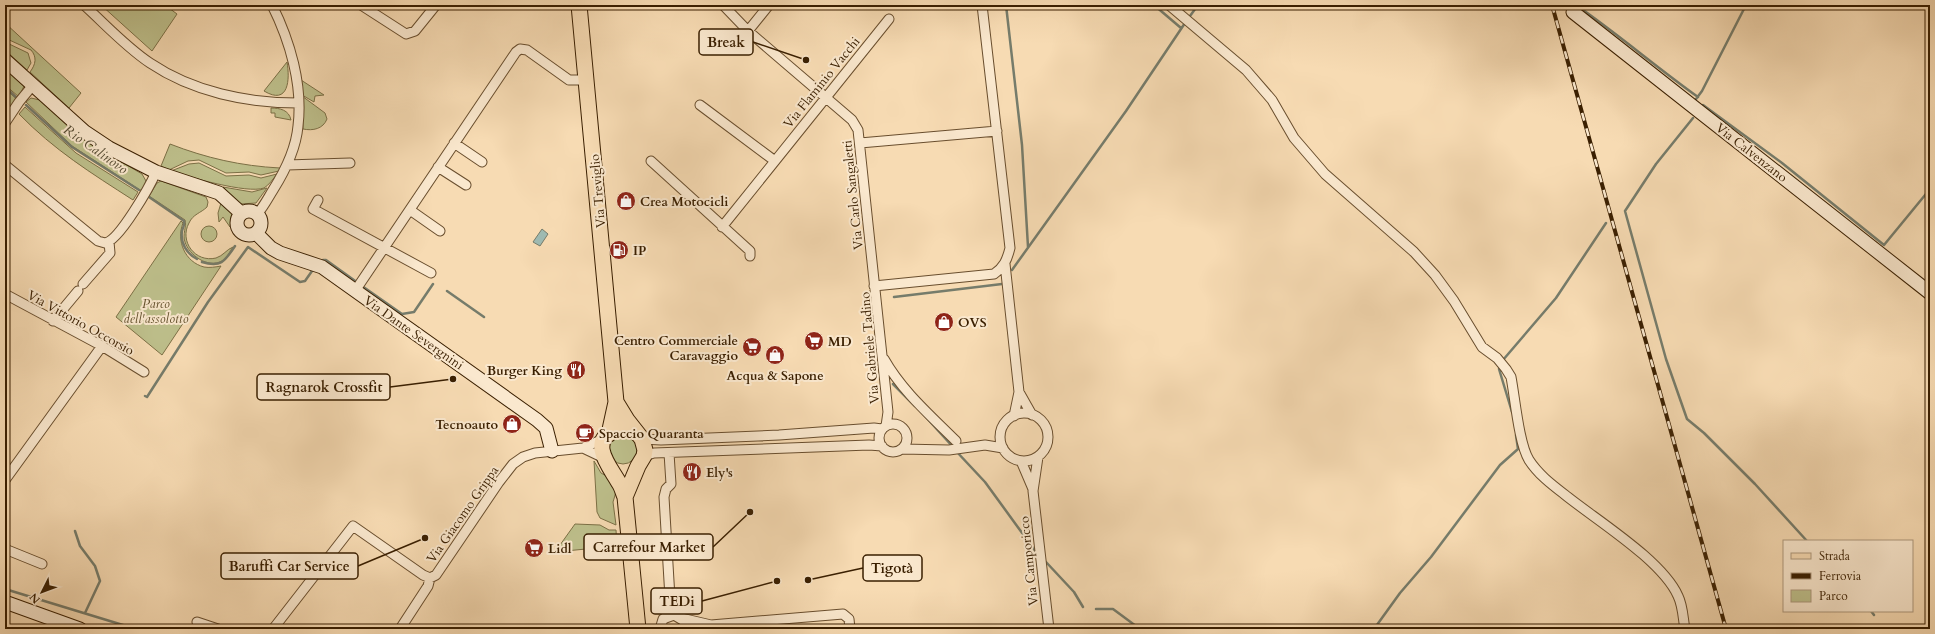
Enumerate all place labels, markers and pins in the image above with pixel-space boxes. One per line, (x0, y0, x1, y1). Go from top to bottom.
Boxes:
callout: Break (699, 29, 753, 55)
shop icon: Crea Motocicli (615, 190, 637, 212)
place label: Crea Motocicli (640, 193, 728, 211)
fuel station icon: IP (608, 239, 630, 261)
place label: IP (633, 242, 646, 260)
shop icon: OVS (933, 311, 955, 333)
place label: OVS (958, 314, 987, 332)
supermarket icon: MD (803, 330, 825, 352)
place label: Centro Commerciale Caravaggio (614, 332, 738, 365)
place label: MD (828, 333, 852, 351)
supermarket icon: Centro Commerciale Caravaggio (741, 336, 763, 358)
shop icon: Acqua & Sapone (764, 344, 786, 366)
restaurant icon: Burger King (565, 359, 587, 381)
place label: Burger King (487, 362, 562, 380)
place label: Acqua & Sapone (726, 367, 824, 385)
callout: Ragnarok Crossfit (257, 374, 390, 400)
shop icon: Tecnoauto (501, 413, 523, 435)
place label: Tecnoauto (435, 416, 498, 434)
cafe icon: Spaccio Quaranta (574, 422, 596, 444)
place label: Spaccio Quaranta (599, 425, 704, 443)
restaurant icon: Ely's (681, 461, 703, 483)
place label: Ely's (706, 464, 733, 482)
callout: Carrefour Market (584, 534, 713, 560)
supermarket icon: Lidl (523, 537, 545, 559)
place label: Lidl (548, 540, 572, 558)
callout: Baruffi Car Service (221, 553, 358, 579)
callout: Tigotà (863, 555, 922, 581)
callout: TEDi (651, 588, 702, 614)

